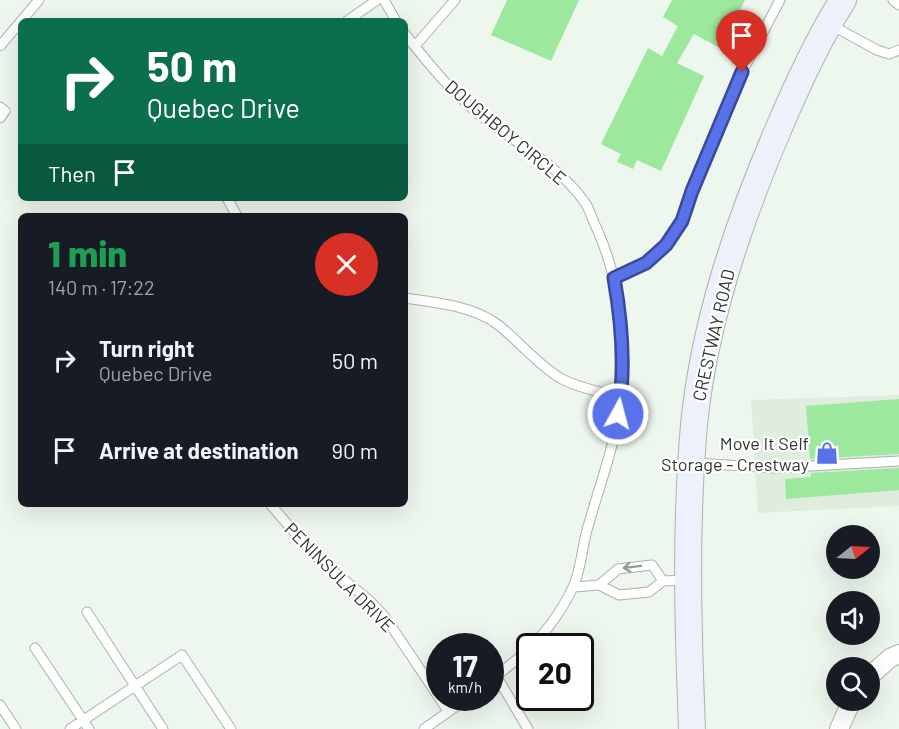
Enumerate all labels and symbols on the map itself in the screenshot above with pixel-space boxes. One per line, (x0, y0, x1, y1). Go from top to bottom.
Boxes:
pin (716, 10, 767, 72)
street label: DOUGHBOY CIRCLE (441, 75, 571, 189)
street label: CRESTWAY ROAD (687, 267, 739, 403)
position arrow (586, 382, 650, 446)
place label: Move It Self Storage - Crestway (661, 432, 809, 475)
shop icon: Move It Self Storage - Crestway (814, 440, 840, 466)
street label: PENINSULA DRIVE (281, 518, 399, 636)
north arrow (826, 525, 880, 579)
one-way arrow (623, 562, 643, 573)
speed limit sign: 20 (516, 633, 594, 711)

